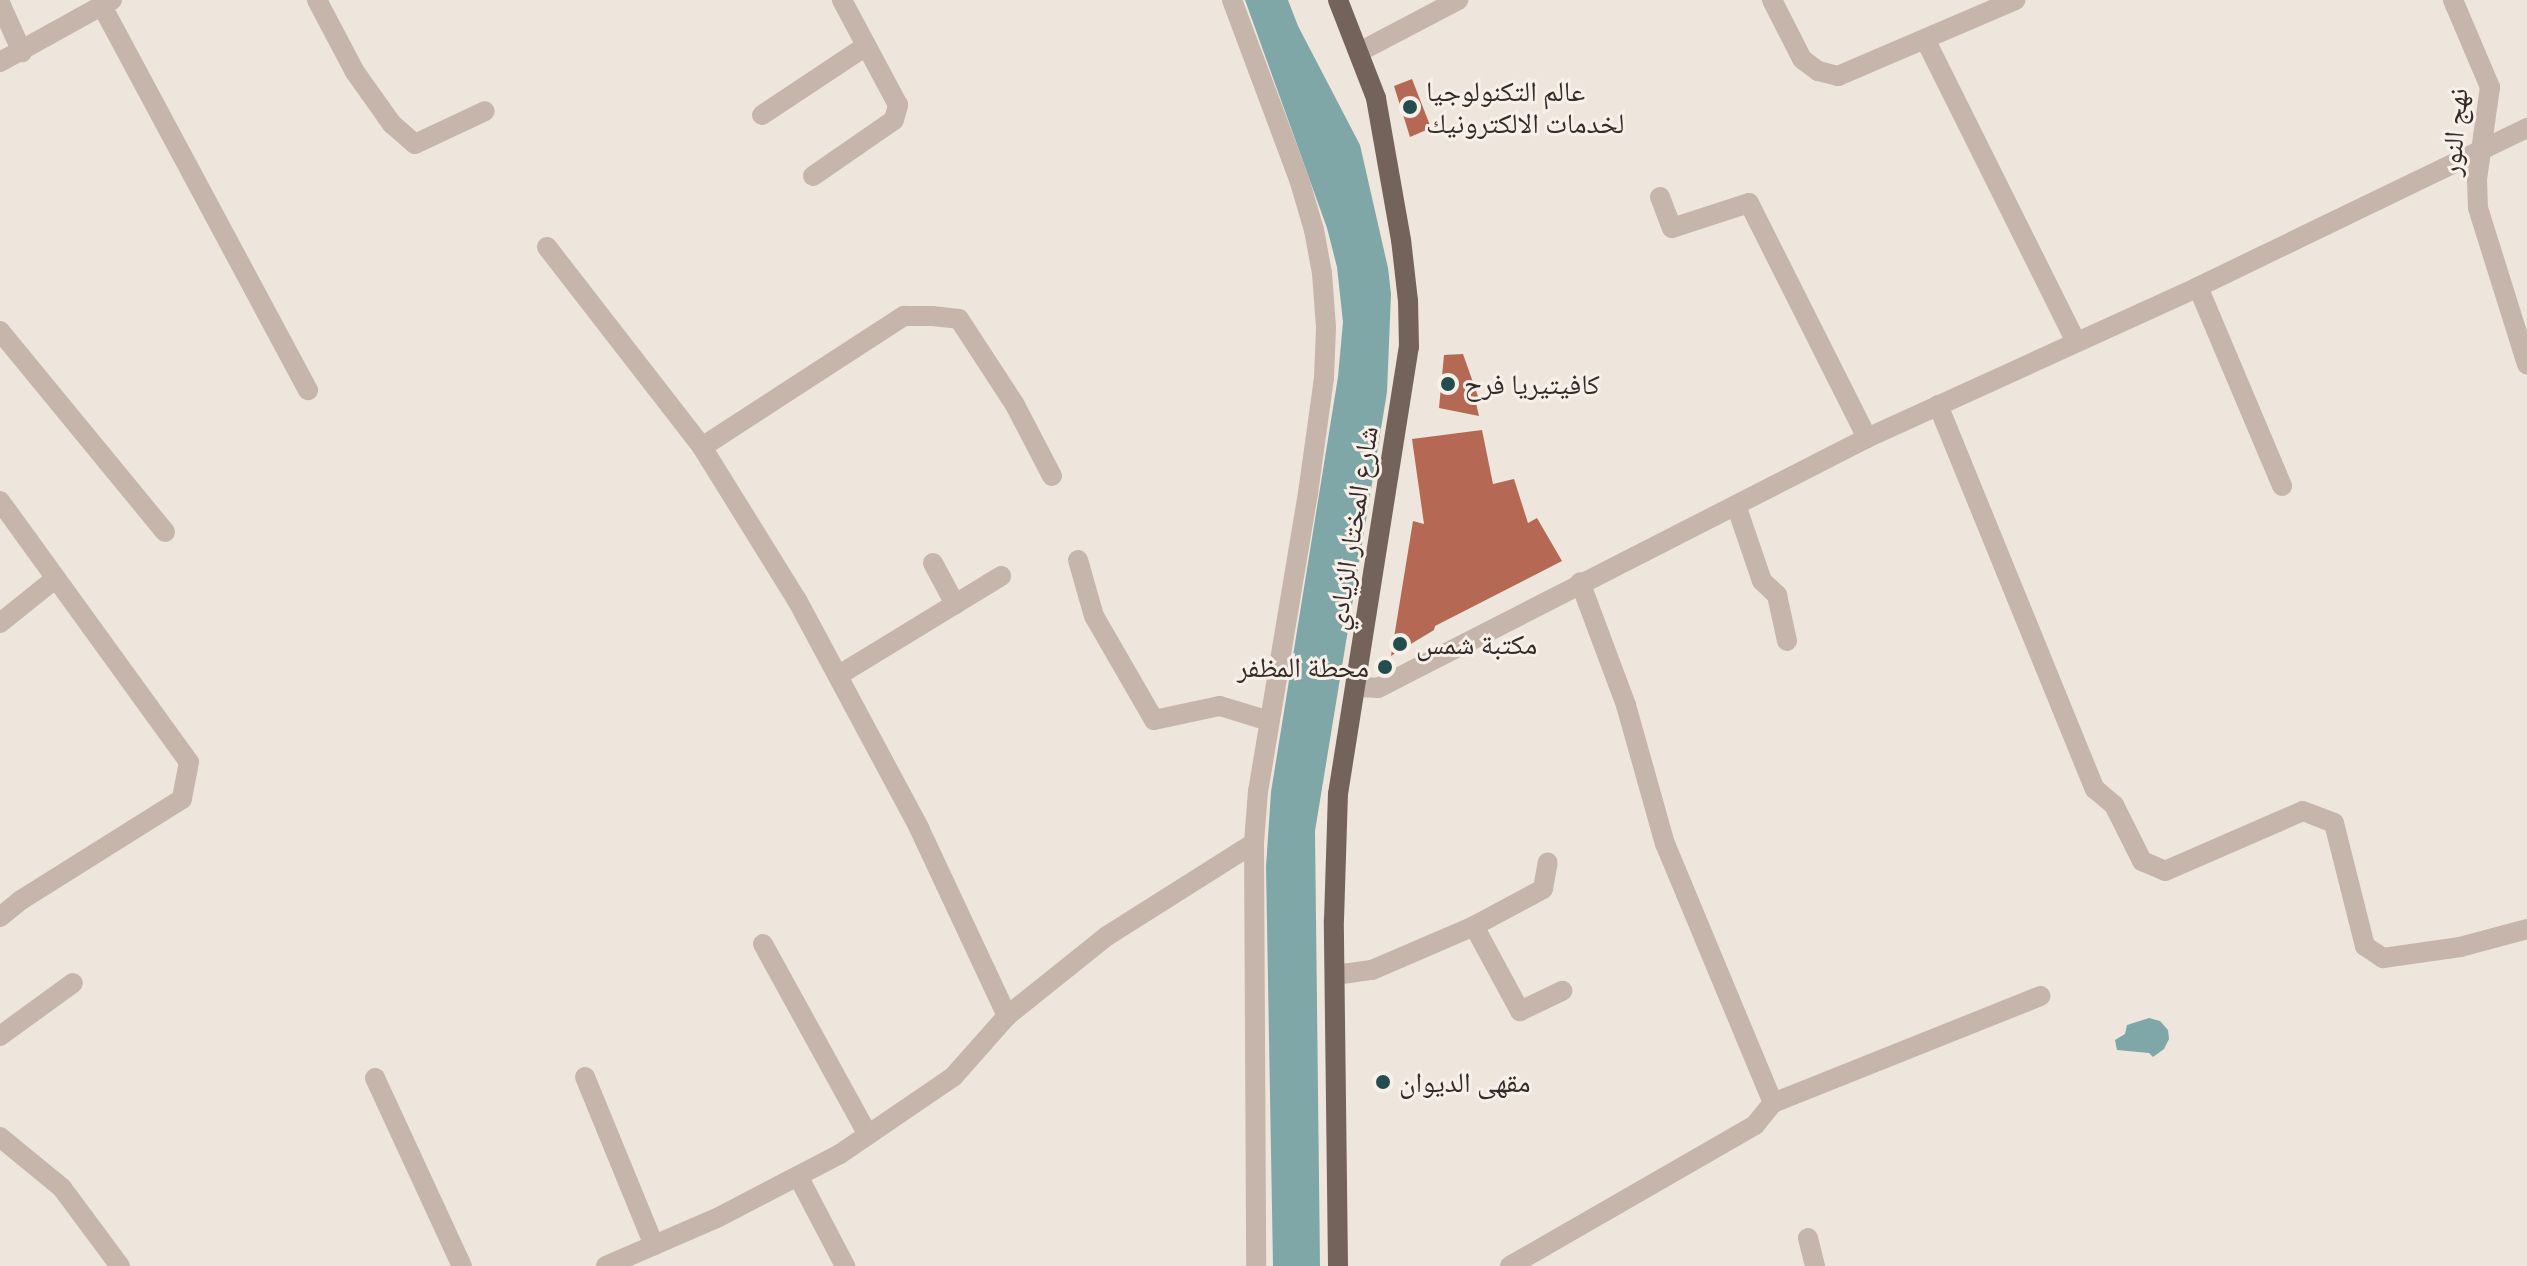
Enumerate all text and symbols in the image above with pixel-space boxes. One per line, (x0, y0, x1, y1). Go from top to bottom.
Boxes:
place label: عالم التكنولوجيا لخدمات الالكترونيك (1426, 74, 1624, 140)
street label: نهج النور (2433, 87, 2475, 177)
marker: عالم التكنولوجيا لخدمات الالكترونيك (1401, 98, 1419, 116)
place label: كافيتيريا فرح (1464, 367, 1600, 401)
marker: كافيتيريا فرح (1439, 375, 1457, 393)
street label: شارع المختار الزيادي (1319, 424, 1385, 632)
place label: مكتبة شمس (1416, 627, 1537, 661)
marker: مكتبة شمس (1391, 635, 1409, 653)
place label: محطة المظفر (1237, 650, 1369, 684)
marker: محطة المظفر (1376, 658, 1394, 676)
place label: مقهى الديوان (1399, 1065, 1530, 1099)
marker: مقهى الديوان (1374, 1073, 1392, 1091)

